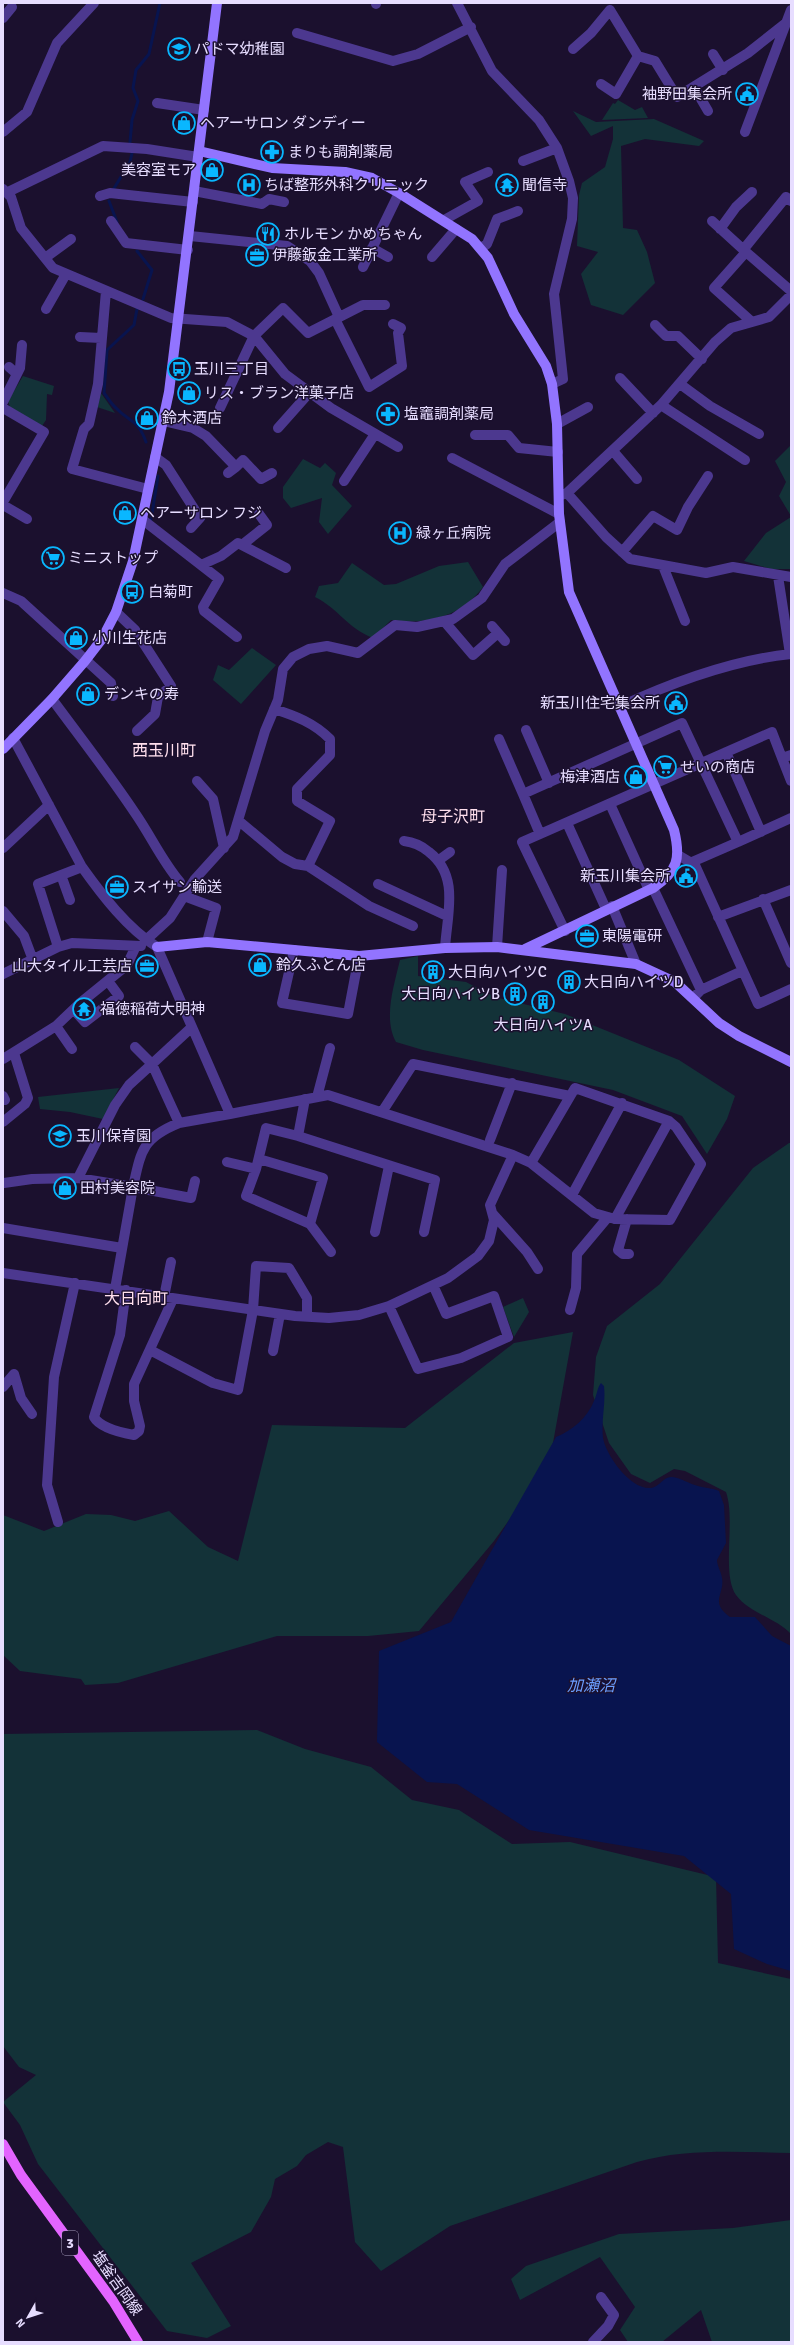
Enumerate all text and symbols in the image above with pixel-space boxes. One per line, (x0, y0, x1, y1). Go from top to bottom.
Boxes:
school or university icon: パドマ幼稚園 (166, 36, 192, 62)
place label: パドマ幼稚園 (194, 40, 284, 58)
public building icon: 袖野田集会所 (734, 81, 760, 107)
place label: 袖野田集会所 (642, 85, 732, 103)
shop icon: ヘアーサロン ダンディー (171, 110, 197, 136)
place label: ヘアーサロン ダンディー (200, 114, 366, 132)
pharmacy icon: まりも調剤薬局 (259, 139, 285, 165)
place label: まりも調剤薬局 (288, 143, 393, 161)
shop icon: 美容室モア (199, 157, 225, 183)
place label: 美容室モア (121, 161, 196, 179)
hospital icon: ちば整形外科クリニック (236, 172, 262, 198)
temple icon: 聞信寺 (494, 172, 520, 198)
place label: ちば整形外科クリニック (264, 176, 429, 194)
place label: 聞信寺 (522, 176, 567, 194)
restaurant icon: ホルモン かめちゃん (255, 221, 281, 247)
place label: ホルモン かめちゃん (284, 225, 422, 243)
office icon: 伊藤鈑金工業所 (244, 242, 270, 268)
place label: 伊藤鈑金工業所 (272, 246, 377, 264)
bus stop icon: 玉川三丁目 (166, 356, 192, 382)
place label: 玉川三丁目 (194, 360, 269, 378)
shop icon: リス・ブラン洋菓子店 (176, 380, 202, 406)
place label: リス・ブラン洋菓子店 (204, 384, 354, 402)
pharmacy icon: 塩竈調剤薬局 (375, 401, 401, 427)
shop icon: 鈴木酒店 (134, 405, 160, 431)
place label: 塩竈調剤薬局 (404, 405, 494, 423)
place label: 鈴木酒店 (162, 409, 222, 427)
shop icon: ヘアーサロン フジ (112, 500, 138, 526)
place label: ヘアーサロン フジ (140, 504, 262, 522)
hospital icon: 緑ヶ丘病院 (387, 520, 413, 546)
place label: 緑ヶ丘病院 (416, 524, 491, 542)
supermarket icon: ミニストップ (40, 545, 66, 571)
place label: ミニストップ (68, 549, 158, 567)
bus stop icon: 白菊町 (119, 579, 145, 605)
place label: 白菊町 (148, 583, 193, 601)
shop icon: 小川生花店 (63, 625, 89, 651)
place label: 小川生花店 (92, 629, 167, 647)
shop icon: デンキの寿 (75, 681, 101, 707)
place label: デンキの寿 (104, 685, 179, 703)
public building icon: 新玉川住宅集会所 (663, 690, 689, 716)
place label: 新玉川住宅集会所 (540, 694, 660, 712)
district label: 西玉川町 (132, 741, 196, 761)
supermarket icon: せいの商店 (652, 754, 678, 780)
place label: せいの商店 (680, 758, 755, 776)
shop icon: 梅津酒店 (623, 764, 649, 790)
place label: 梅津酒店 (560, 768, 620, 786)
district label: 母子沢町 (421, 807, 485, 827)
public building icon: 新玉川集会所 (673, 863, 699, 889)
place label: 新玉川集会所 (580, 867, 670, 885)
office icon: スイサン輸送 (104, 874, 130, 900)
place label: スイサン輸送 (132, 878, 222, 896)
office icon: 東陽電研 (574, 923, 600, 949)
place label: 東陽電研 (602, 927, 662, 945)
shop icon: 鈴久ふとん店 (247, 952, 273, 978)
office icon: 山大タイル工芸店 (134, 953, 160, 979)
place label: 鈴久ふとん店 (276, 956, 366, 974)
place label: 山大タイル工芸店 (12, 957, 132, 975)
building icon: 大日向ハイツC (420, 959, 446, 985)
place label: 大日向ハイツC (448, 963, 547, 981)
building icon: 大日向ハイツD (556, 969, 582, 995)
place label: 大日向ハイツD (584, 973, 683, 991)
building icon: 大日向ハイツB (502, 981, 528, 1007)
place label: 大日向ハイツB (401, 985, 500, 1003)
building icon: 大日向ハイツA (530, 989, 556, 1015)
temple icon: 福徳稲荷大明神 (71, 996, 97, 1022)
place label: 福徳稲荷大明神 (100, 1000, 205, 1018)
place label: 大日向ハイツA (494, 1016, 592, 1034)
school or university icon: 玉川保育園 (47, 1123, 73, 1149)
place label: 玉川保育園 (76, 1127, 151, 1145)
shop icon: 田村美容院 (52, 1175, 78, 1201)
place label: 田村美容院 (80, 1179, 155, 1197)
district label: 大日向町 (104, 1289, 168, 1309)
water label: 加瀬沼 (567, 1676, 617, 1696)
road number: 3 (62, 2231, 78, 2255)
street label: 塩釜吉岡線 (88, 2247, 146, 2319)
north arrow (8, 2297, 48, 2337)
text: N (13, 2316, 28, 2330)

